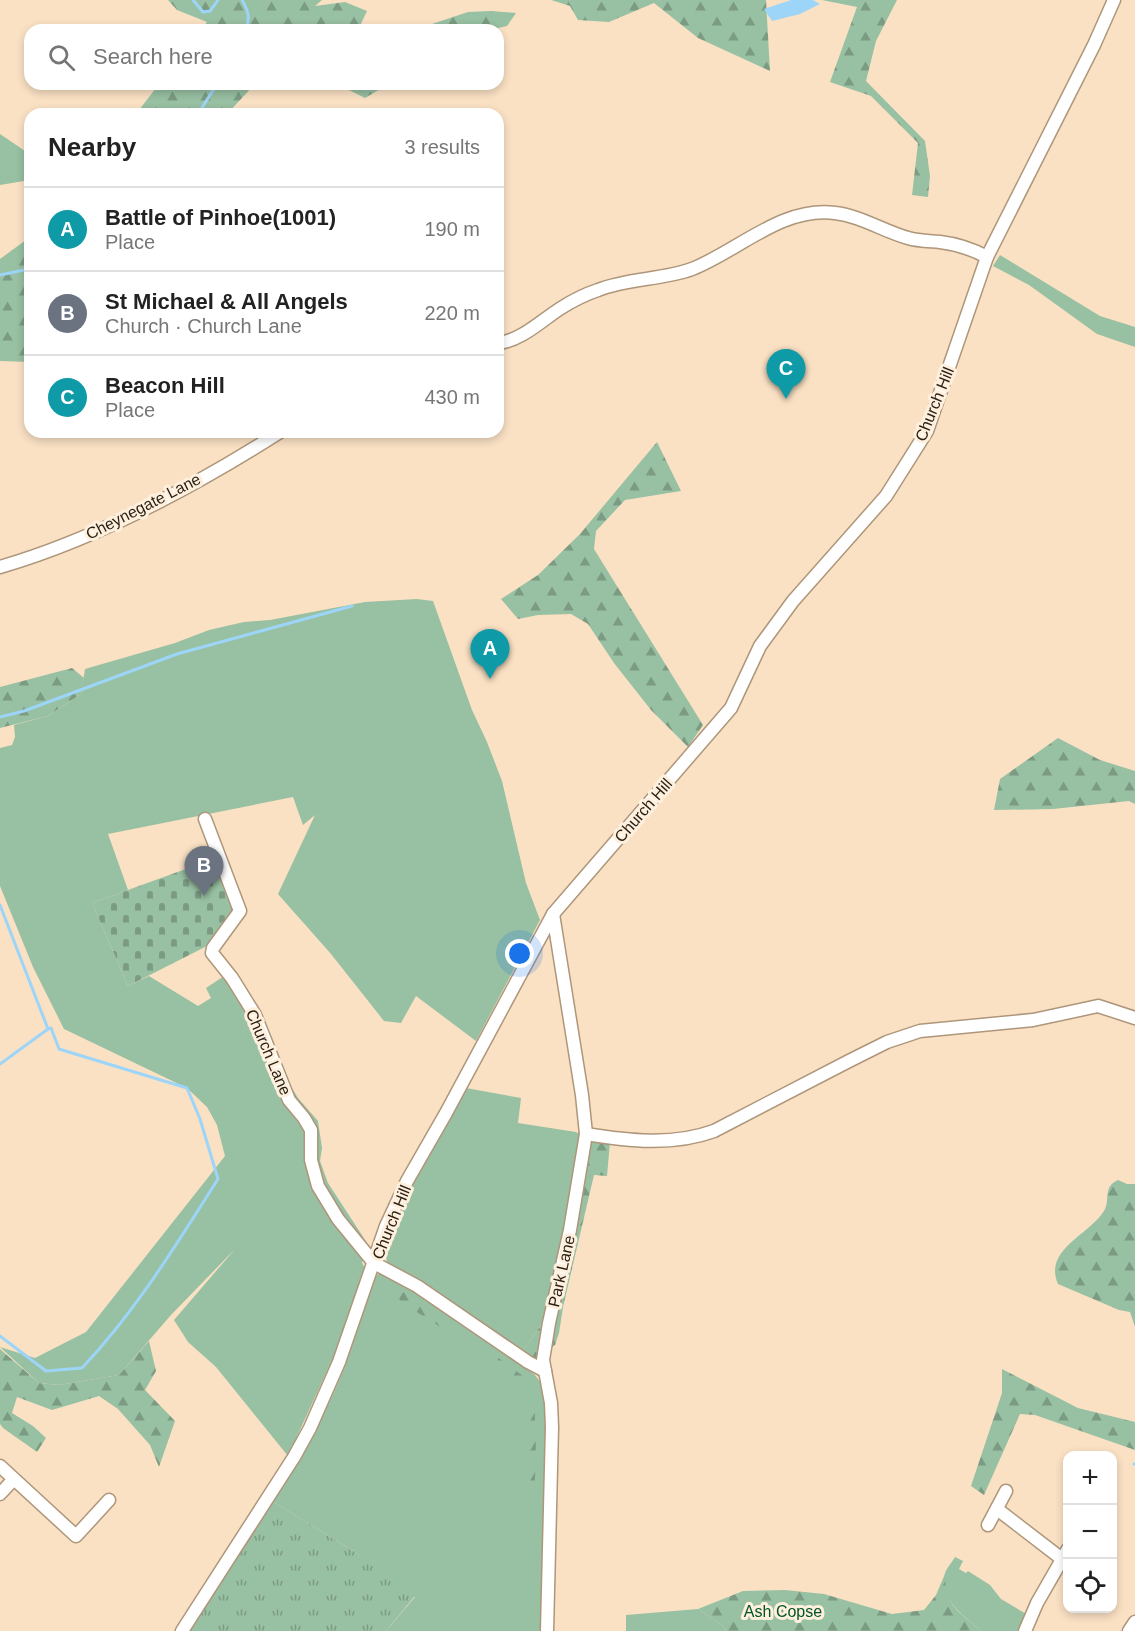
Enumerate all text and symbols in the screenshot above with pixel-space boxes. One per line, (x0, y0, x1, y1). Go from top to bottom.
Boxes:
search box (24, 24, 504, 90)
icon: search (45, 41, 78, 74)
text: Search here (93, 44, 213, 69)
text: Nearby (48, 132, 136, 162)
text: 3 results (404, 136, 480, 158)
text: Battle of Pinhoe(1001) (105, 205, 336, 230)
text: A (60, 218, 75, 240)
text: 190 m (424, 218, 480, 240)
text: Place (105, 231, 155, 253)
text: St Michael & All Angels (105, 289, 348, 314)
text: B (60, 302, 75, 324)
text: 220 m (424, 302, 480, 324)
text: Church · Church Lane (105, 315, 302, 337)
pin: C (766, 350, 806, 399)
street label: Church Hill (912, 365, 957, 444)
text: Beacon Hill (105, 373, 225, 398)
text: C (60, 386, 75, 408)
text: 430 m (424, 386, 480, 408)
text: Place (105, 399, 155, 421)
street label: Cheynegate Lane (83, 470, 203, 543)
pin: A (470, 630, 510, 679)
street label: Church Hill (611, 775, 675, 845)
pin: B (184, 846, 224, 896)
your location (505, 939, 534, 968)
street label: Church Lane (243, 1007, 294, 1098)
street label: Church Hill (369, 1183, 414, 1262)
street label: Park Lane (545, 1234, 578, 1309)
map controls (1063, 1451, 1117, 1613)
button: + (1063, 1451, 1117, 1505)
button: − (1063, 1505, 1117, 1559)
button: locate (1063, 1559, 1117, 1613)
park label: Ash Copse (744, 1603, 822, 1620)

